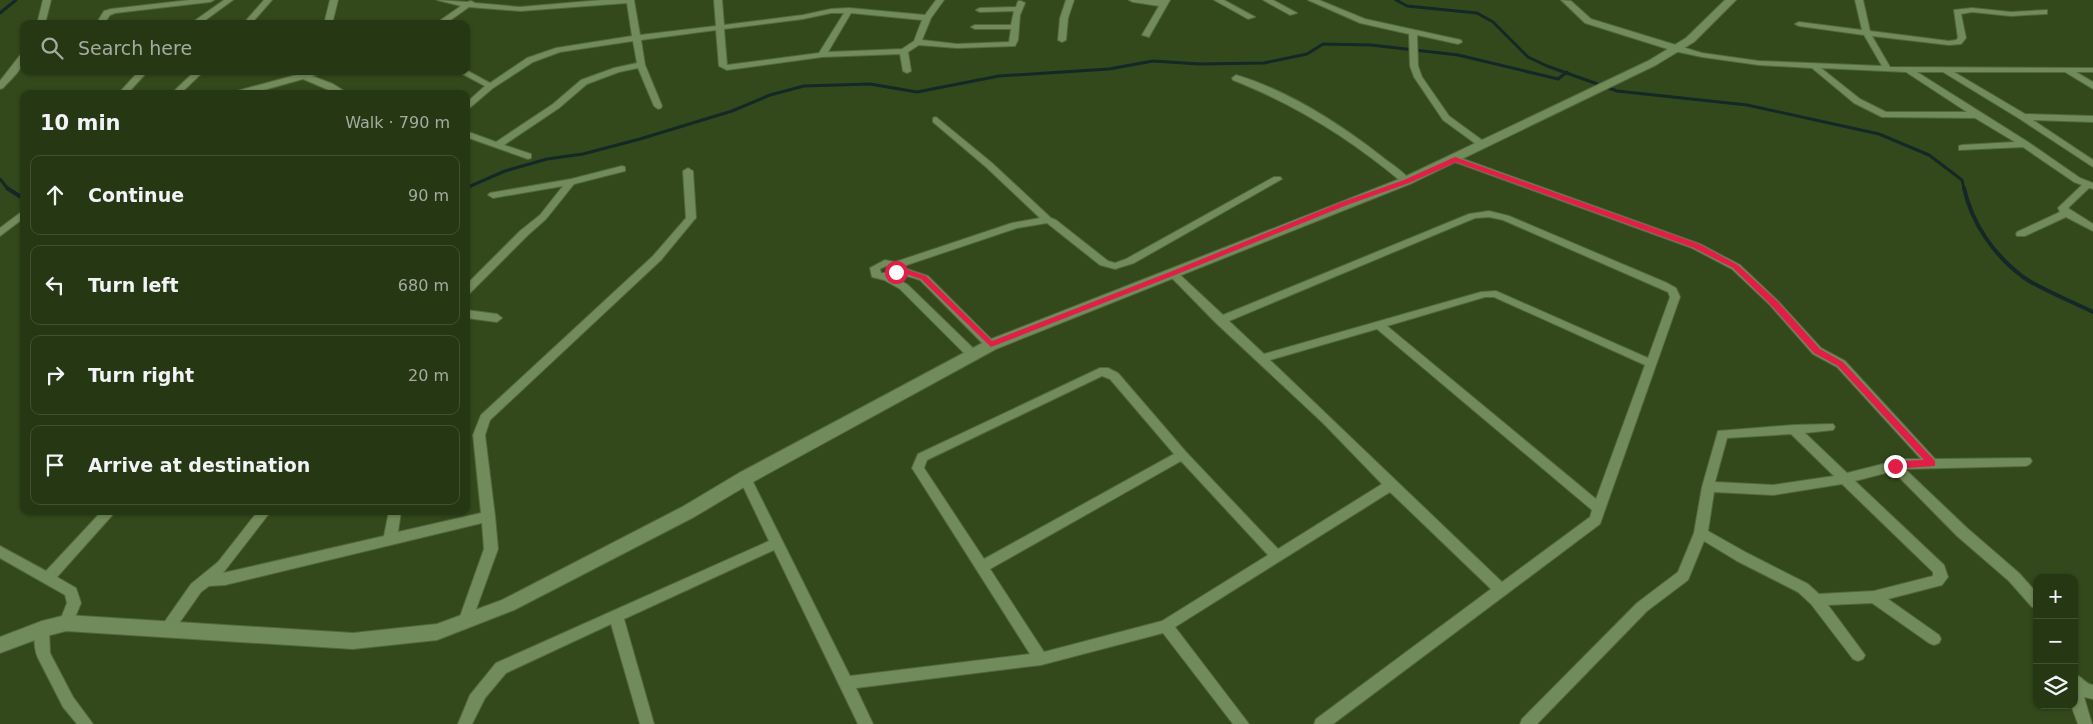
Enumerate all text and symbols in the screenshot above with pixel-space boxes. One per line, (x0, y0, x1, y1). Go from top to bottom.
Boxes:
search box (20, 20, 470, 75)
icon: search (38, 34, 66, 62)
text: Search here (78, 37, 192, 59)
text: 10 min (40, 111, 121, 135)
text: Walk · 790 m (345, 113, 450, 132)
icon: ahead (41, 181, 69, 209)
text: Continue (88, 184, 184, 206)
text: 90 m (408, 186, 449, 205)
route start (885, 261, 908, 284)
icon: left (41, 271, 69, 299)
text: Turn left (88, 274, 179, 296)
text: 680 m (398, 276, 449, 295)
icon: right (41, 361, 69, 389)
text: Turn right (88, 364, 194, 386)
text: 20 m (408, 366, 449, 385)
icon: arrive (41, 451, 69, 479)
text: Arrive at destination (88, 454, 310, 476)
route end (1884, 455, 1907, 478)
map controls (2033, 574, 2078, 709)
button: + (2033, 574, 2078, 619)
button: − (2033, 619, 2078, 664)
button: layers (2033, 664, 2078, 709)

